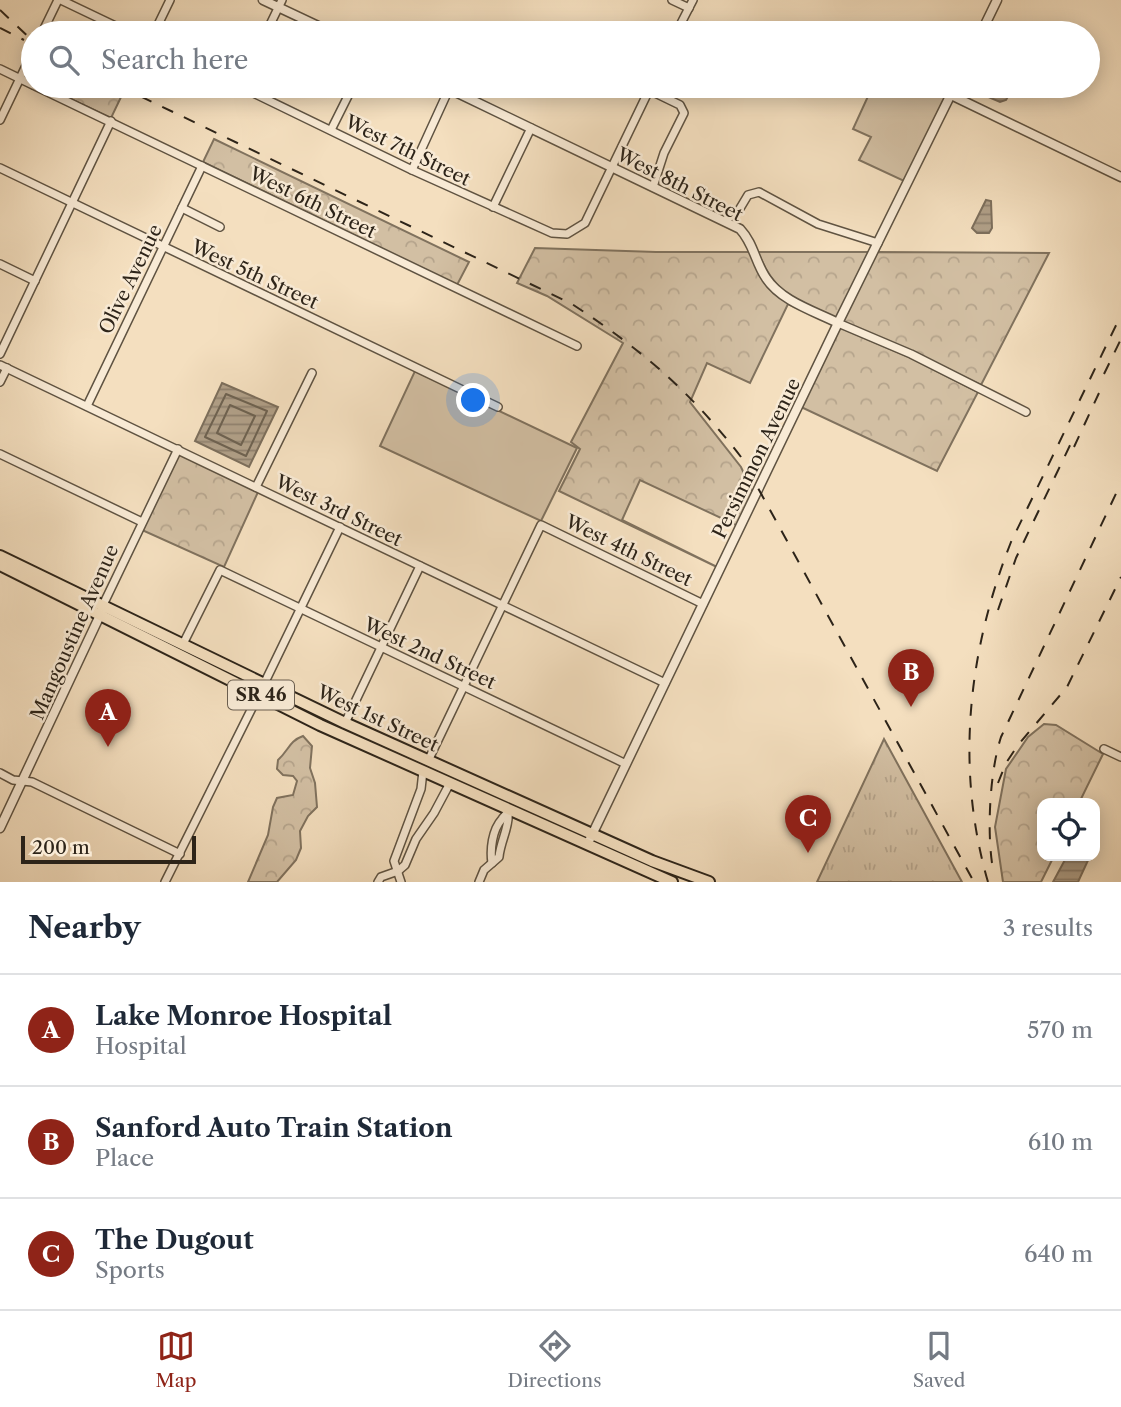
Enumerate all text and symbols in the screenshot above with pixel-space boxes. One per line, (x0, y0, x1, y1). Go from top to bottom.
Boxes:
search box (21, 21, 1100, 98)
icon: search (45, 41, 83, 79)
text: Search here (101, 44, 248, 76)
street label: West 7th Street (340, 110, 474, 191)
street label: West 8th Street (612, 142, 747, 226)
street label: West 6th Street (245, 161, 380, 243)
street label: Olive Avenue (94, 221, 167, 338)
street label: West 5th Street (187, 235, 322, 314)
street label: Persimmon Avenue (708, 374, 805, 542)
your location (456, 383, 490, 417)
street label: West 3rd Street (271, 469, 406, 551)
street label: West 4th Street (561, 509, 696, 591)
street label: Mangoustine Avenue (25, 541, 123, 723)
street label: West 2nd Street (359, 612, 500, 694)
pin: B (888, 649, 934, 707)
road number: SR 46 (228, 680, 294, 710)
street label: West 1st Street (312, 680, 443, 757)
pin: A (85, 689, 131, 747)
pin: C (785, 795, 831, 853)
map controls (1037, 798, 1100, 861)
button: locate (1037, 798, 1100, 861)
scale bar (21, 833, 196, 865)
text: 200 m (32, 836, 90, 859)
text: Nearby (28, 909, 141, 946)
text: 3 results (1003, 914, 1093, 942)
text: Lake Monroe Hospital (95, 1000, 392, 1032)
text: A (42, 1016, 60, 1044)
text: 570 m (1027, 1016, 1093, 1044)
text: Hospital (95, 1032, 187, 1060)
text: Sanford Auto Train Station (95, 1112, 453, 1144)
text: B (42, 1128, 60, 1156)
text: 610 m (1028, 1128, 1093, 1156)
text: Place (95, 1144, 154, 1172)
text: The Dugout (95, 1224, 254, 1256)
text: C (42, 1240, 60, 1268)
text: 640 m (1024, 1240, 1093, 1268)
text: Sports (95, 1256, 165, 1284)
tab: Map (156, 1327, 196, 1392)
tab: Directions (508, 1327, 601, 1392)
tab: Saved (913, 1327, 965, 1392)

